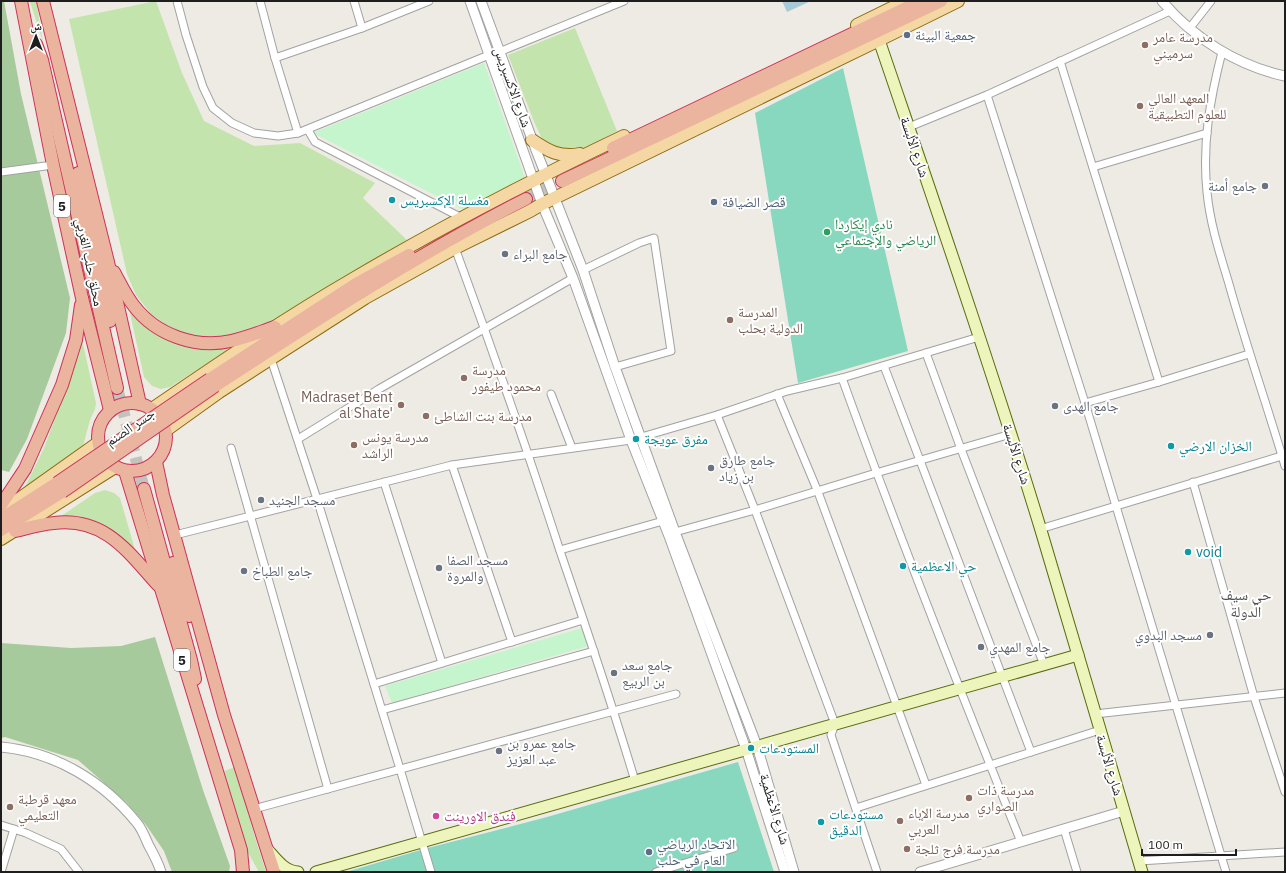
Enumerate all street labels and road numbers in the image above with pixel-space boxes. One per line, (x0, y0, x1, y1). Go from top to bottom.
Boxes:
street label: شارع الاكسبريس (489, 44, 536, 130)
street label: شارع الألبسة (895, 114, 934, 180)
road number: 5 (54, 195, 70, 217)
street label: محلق حلب الغربي (69, 216, 108, 308)
street label: جسر الصنم (102, 404, 159, 451)
street label: شارع الألبسة (998, 421, 1035, 487)
road number: 5 (174, 649, 190, 671)
street label: شارع الألبسة (1091, 732, 1128, 798)
street label: شارع الأعظمية (755, 771, 794, 847)

